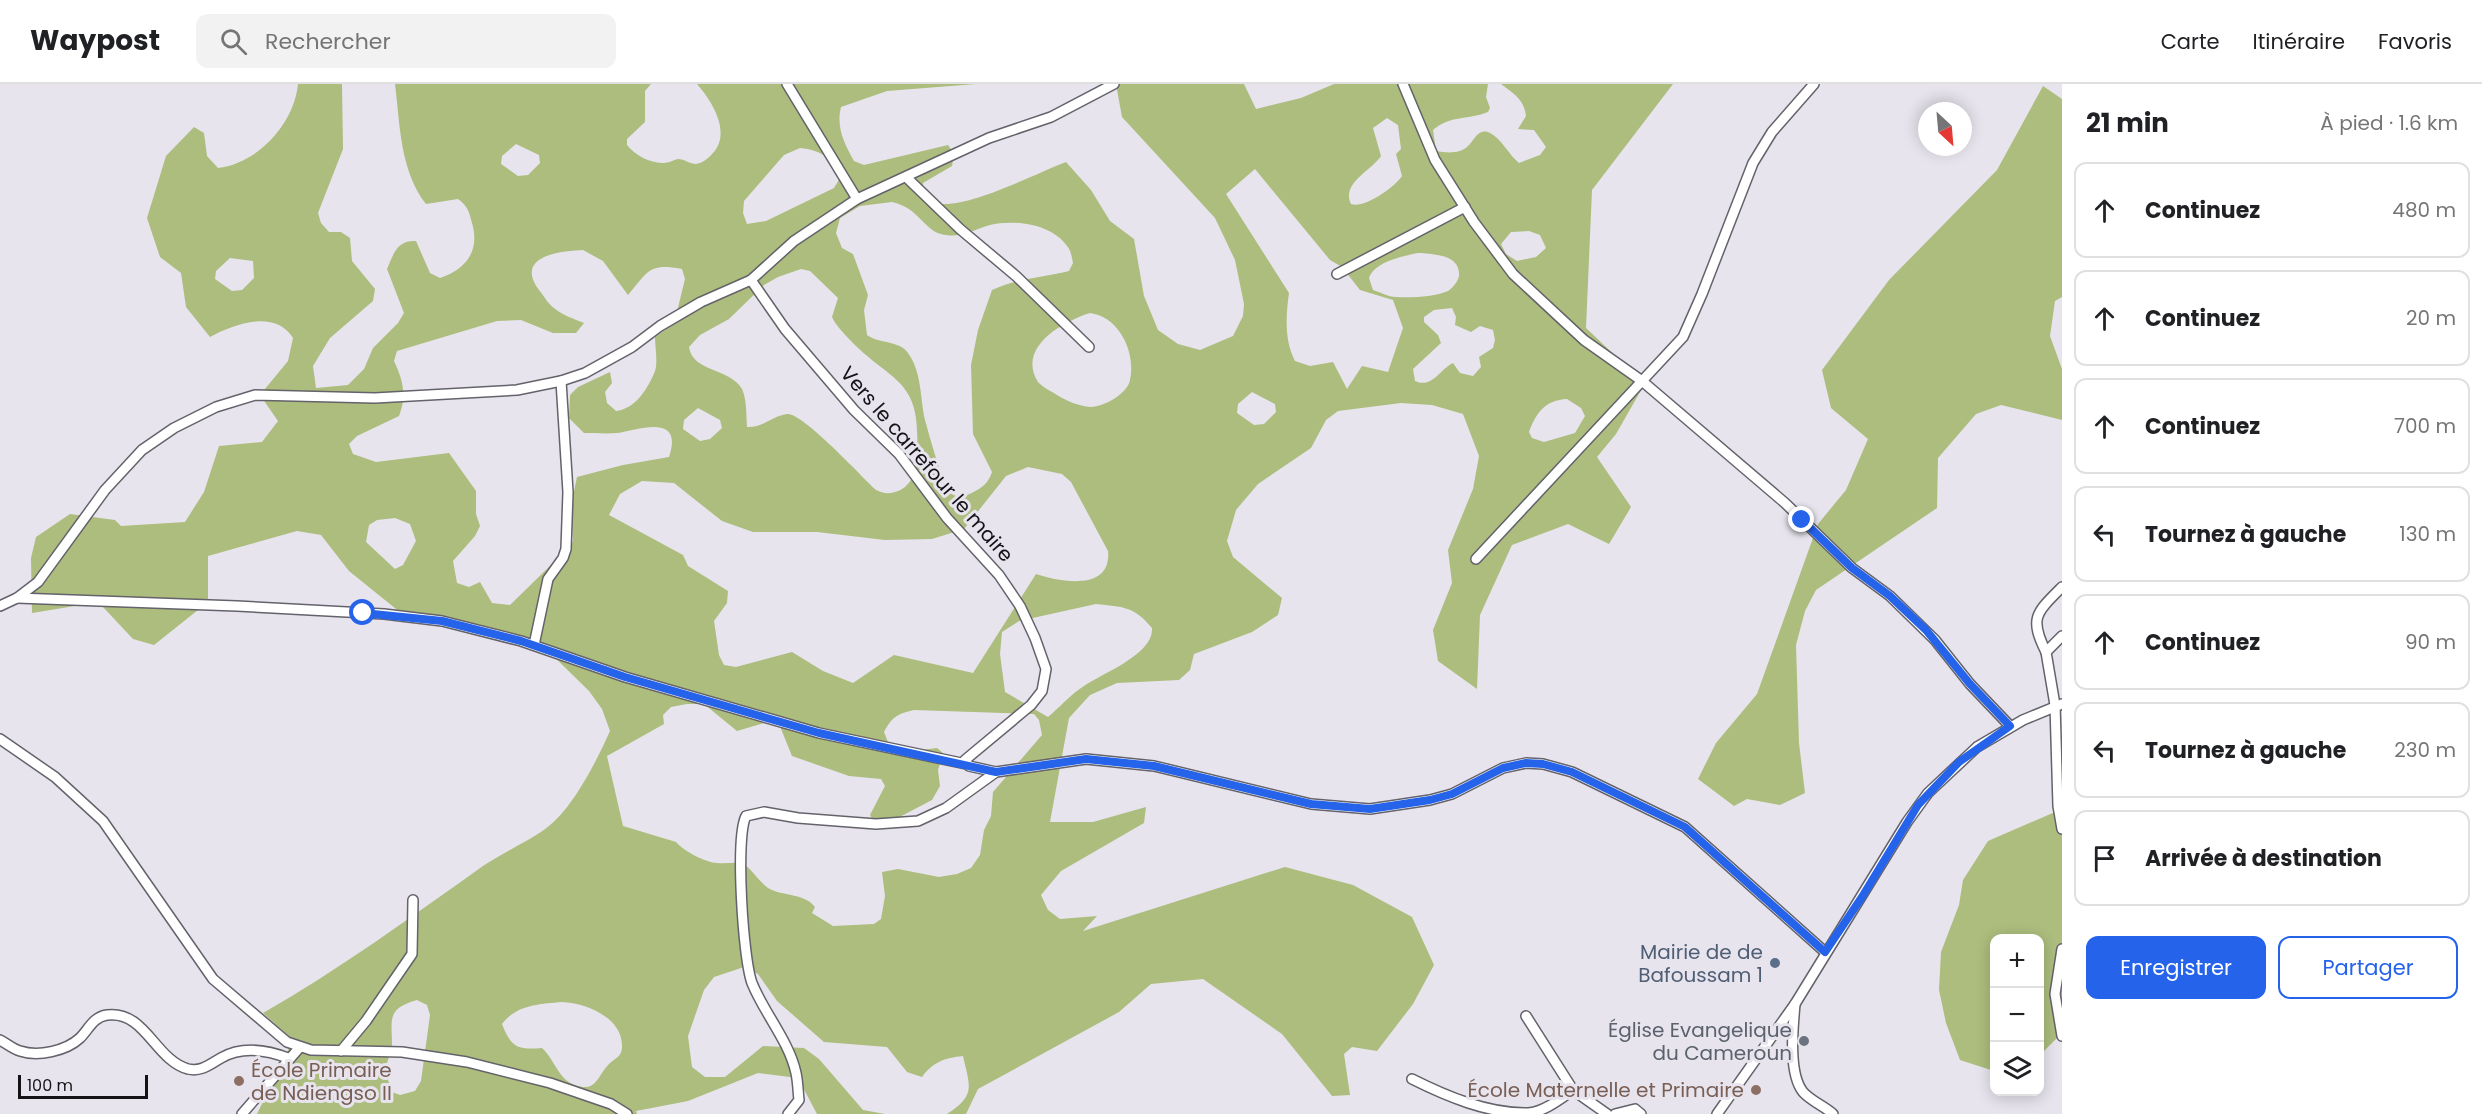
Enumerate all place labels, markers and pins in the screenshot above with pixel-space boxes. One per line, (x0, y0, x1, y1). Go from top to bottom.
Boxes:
place label: Mairie de de Bafoussam 1 (1638, 938, 1763, 989)
marker: Mairie de de Bafoussam 1 (1768, 956, 1782, 970)
place label: Église Evangelique du Cameroun (1608, 1016, 1792, 1067)
marker: Église Evangelique du Cameroun (1797, 1034, 1811, 1048)
place label: École Primaire de Ndiengso II (251, 1056, 392, 1107)
marker: École Primaire de Ndiengso II (232, 1074, 246, 1088)
place label: École Maternelle et Primaire (1468, 1076, 1744, 1104)
marker: École Maternelle et Primaire (1749, 1083, 1763, 1097)

